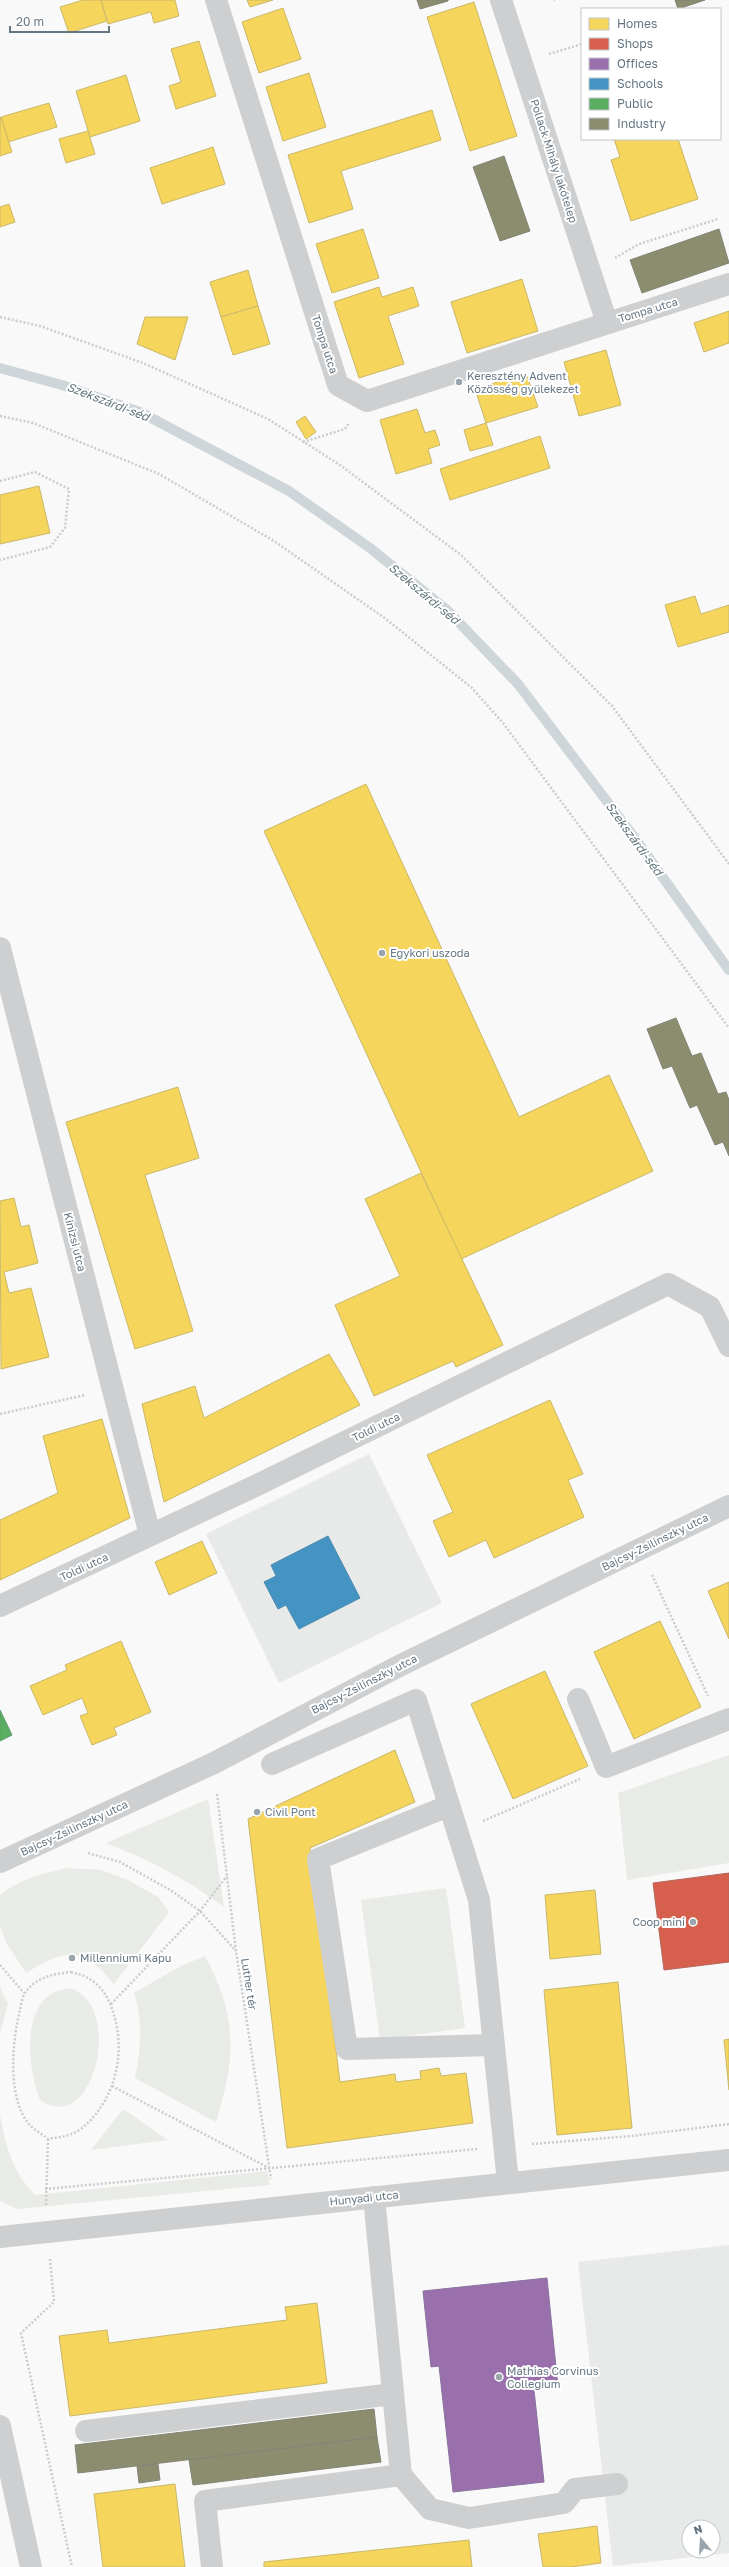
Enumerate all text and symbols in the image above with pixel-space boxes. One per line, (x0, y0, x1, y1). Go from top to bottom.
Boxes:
scale bar (10, 8, 109, 34)
legend (581, 8, 721, 140)
text: 20 m (16, 14, 44, 29)
text: Homes (617, 16, 657, 31)
text: Shops (617, 36, 653, 51)
text: Offices (617, 56, 658, 71)
text: Schools (617, 76, 663, 91)
text: Public (617, 96, 654, 111)
street label: Pollack Mihály lakótelep (528, 97, 581, 224)
text: Industry (617, 116, 666, 131)
street label: Tompa utca (617, 294, 679, 325)
street label: Tompa utca (310, 313, 341, 375)
place label: Keresztény Advent Közösség gyülekezet (467, 369, 579, 395)
marker: Keresztény Advent Közösség gyülekezet (454, 377, 464, 387)
water label: Szekszárdi-séd (65, 379, 153, 425)
water label: Szekszárdi-séd (386, 560, 464, 628)
water label: Szekszárdi-séd (603, 799, 667, 880)
place label: Egykori uszoda (390, 946, 470, 959)
marker: Egykori uszoda (377, 948, 387, 958)
street label: Kinizsi utca (62, 1211, 89, 1273)
street label: Toldi utca (350, 1409, 402, 1444)
street label: Bajcsy-Zsilinszky utca (599, 1510, 710, 1573)
street label: Toldi utca (58, 1550, 110, 1583)
street label: Bajcsy-Zsilinszky utca (309, 1651, 419, 1716)
street label: Bajcsy-Zsilinszky utca (18, 1797, 130, 1858)
place label: Civil Pont (265, 1805, 316, 1818)
marker: Civil Pont (252, 1807, 262, 1817)
place label: Coop mini (632, 1915, 685, 1928)
marker: Coop mini (688, 1917, 698, 1927)
place label: Millenniumi Kapu (80, 1951, 171, 1964)
marker: Millenniumi Kapu (67, 1953, 77, 1963)
street label: Luther tér (239, 1957, 260, 2011)
street label: Hunyadi utca (329, 2187, 399, 2208)
place label: Mathias Corvinus Collegium (507, 2364, 599, 2390)
marker: Mathias Corvinus Collegium (494, 2372, 504, 2382)
north arrow (681, 2519, 721, 2559)
text: N (692, 2522, 704, 2536)

